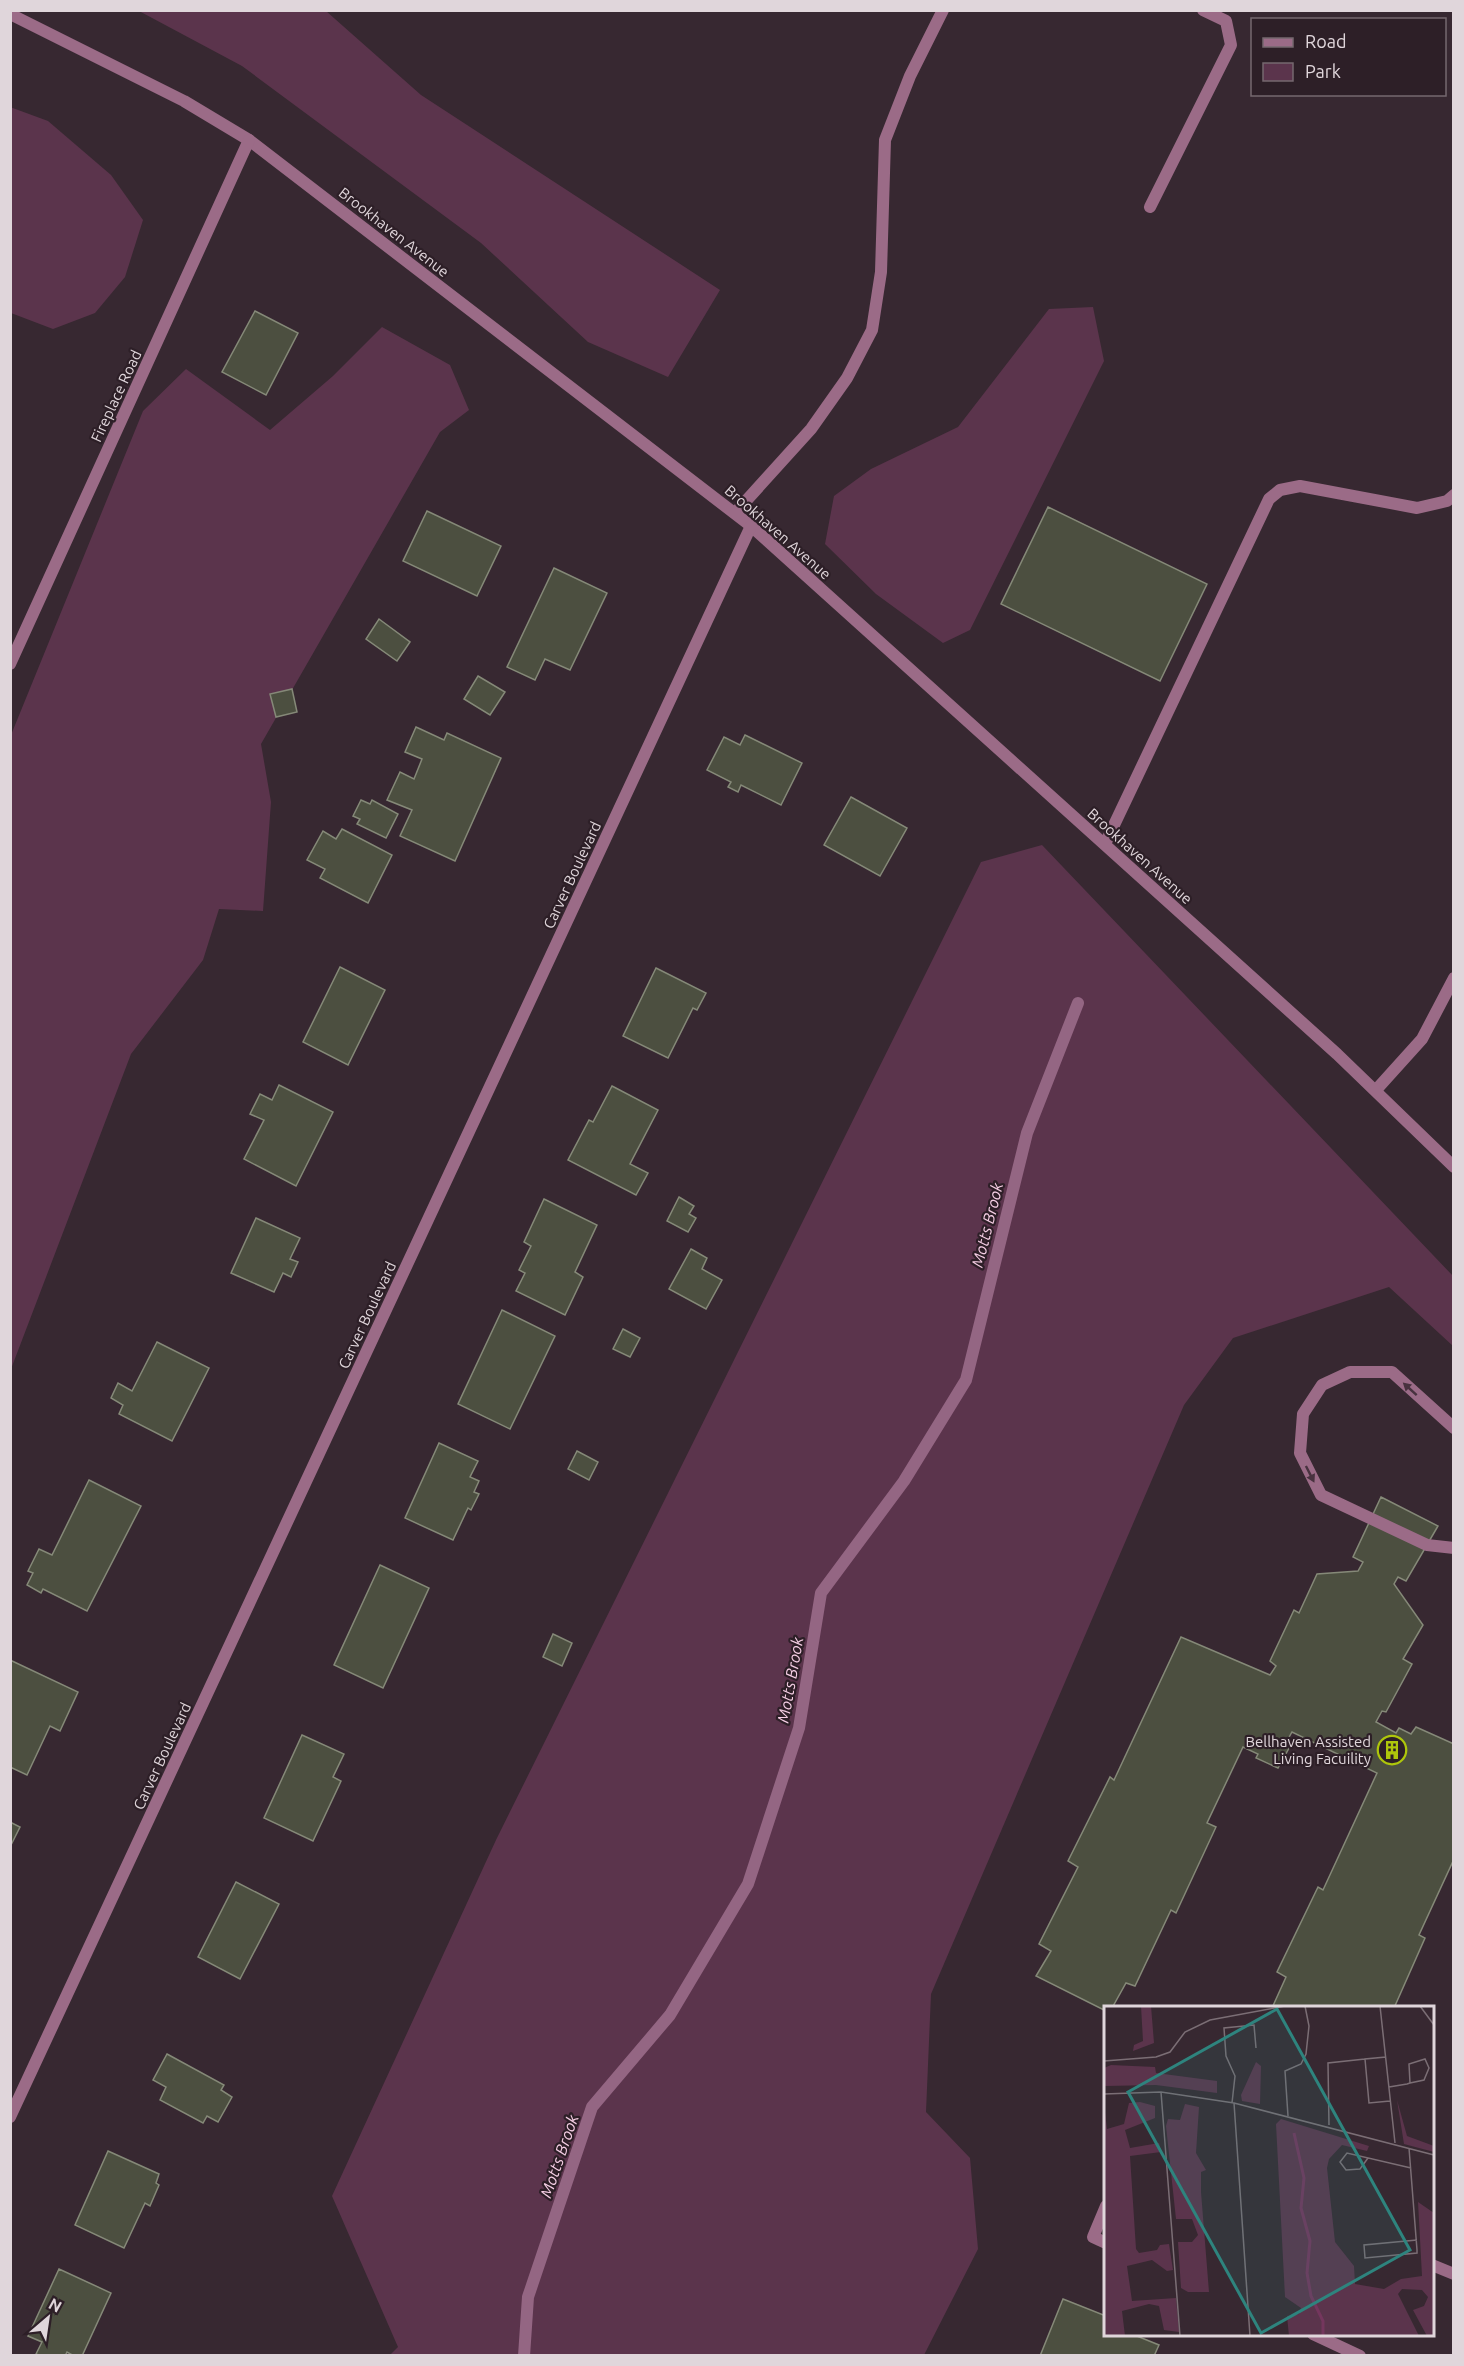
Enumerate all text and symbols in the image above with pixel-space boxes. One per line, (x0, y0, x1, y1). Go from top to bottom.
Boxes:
legend (1251, 18, 1446, 96)
text: Road (1305, 31, 1347, 51)
text: Park (1305, 61, 1341, 81)
street label: Brookhaven Avenue (336, 184, 452, 280)
street label: Fireplace Road (87, 347, 145, 445)
street label: Brookhaven Avenue (722, 481, 834, 583)
street label: Brookhaven Avenue (1084, 805, 1196, 907)
street label: Carver Boulevard (540, 819, 604, 931)
water label: Motts Brook (968, 1180, 1006, 1269)
street label: Carver Boulevard (335, 1259, 399, 1371)
one-way arrow (1404, 1382, 1418, 1396)
one-way arrow (1305, 1466, 1315, 1483)
water label: Motts Brook (774, 1635, 807, 1724)
street label: Carver Boulevard (130, 1700, 194, 1812)
place label: Bellhaven Assisted Living Facuility (1245, 1733, 1371, 1767)
building icon: Bellhaven Assisted Living Facuility (1376, 1734, 1408, 1766)
inset map (1104, 2006, 1434, 2336)
water label: Motts Brook (536, 2111, 582, 2200)
north arrow (18, 2288, 78, 2348)
text: N (46, 2294, 65, 2316)

